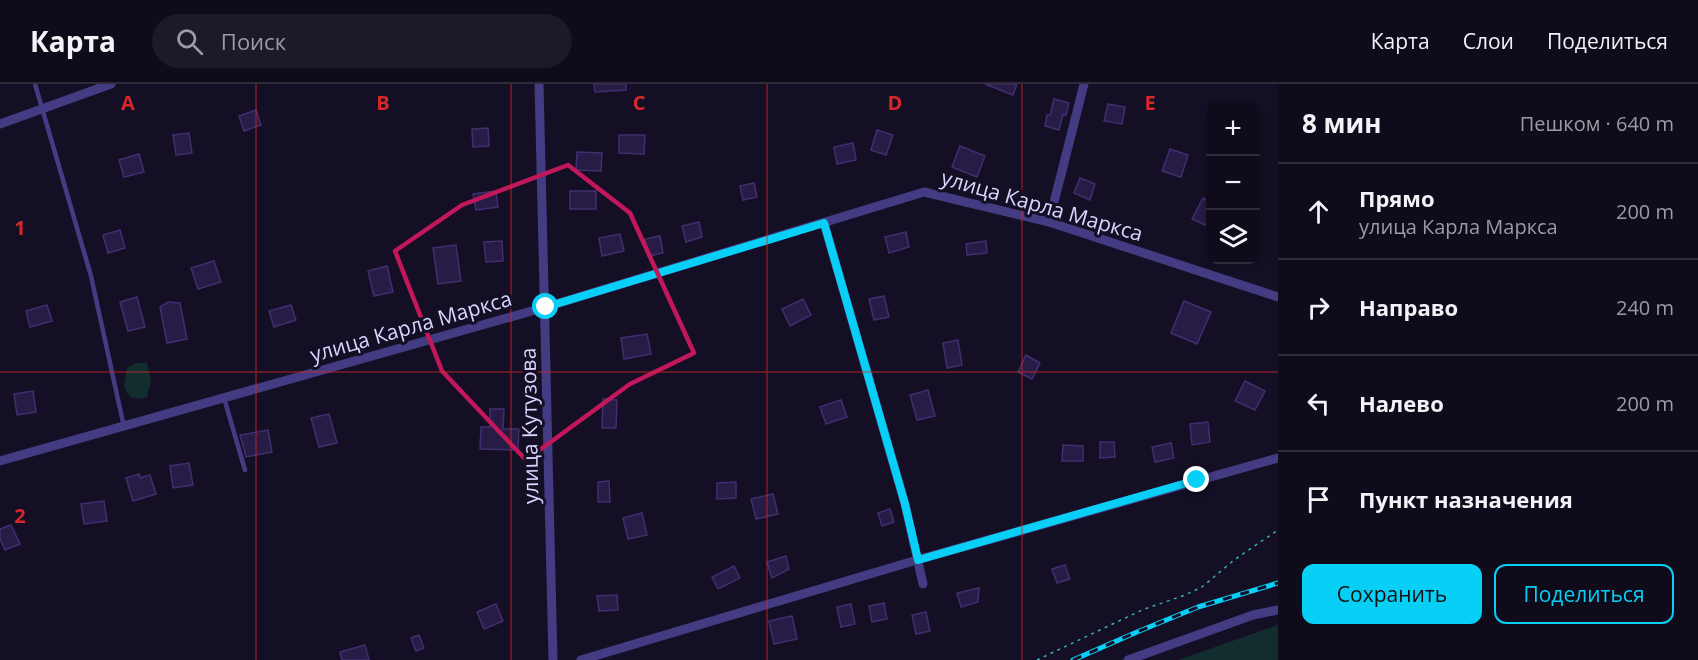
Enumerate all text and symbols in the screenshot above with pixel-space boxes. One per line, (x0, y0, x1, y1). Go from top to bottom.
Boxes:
search box (152, 14, 572, 68)
text: Карта (30, 22, 116, 60)
icon: search (173, 25, 206, 58)
text: Поиск (221, 26, 286, 56)
text: Карта (1371, 27, 1430, 55)
text: Слои (1463, 27, 1514, 55)
text: Поделиться (1547, 27, 1668, 55)
text: A (121, 89, 135, 116)
text: B (376, 89, 390, 116)
text: C (633, 89, 646, 116)
text: D (888, 89, 902, 116)
text: E (1144, 89, 1156, 116)
map controls (1206, 102, 1260, 264)
button: + (1206, 102, 1260, 156)
text: 8 мин (1302, 105, 1382, 141)
text: Пешком · 640 m (1520, 110, 1674, 137)
button: − (1206, 156, 1260, 210)
street label: улица Карла Маркса (938, 163, 1146, 247)
text: Прямо (1359, 183, 1435, 213)
icon: ahead (1302, 195, 1335, 228)
text: 200 m (1616, 198, 1674, 225)
button: layers (1206, 210, 1260, 264)
text: улица Карла Маркса (1359, 213, 1558, 240)
text: 1 (14, 214, 26, 241)
street label: улица Карла Маркса (307, 284, 515, 368)
icon: right (1302, 291, 1335, 324)
text: Направо (1359, 292, 1458, 322)
route start (532, 293, 558, 319)
text: 240 m (1616, 294, 1674, 321)
street label: улица Кутузова (514, 348, 544, 504)
icon: left (1302, 387, 1335, 420)
text: Налево (1359, 388, 1444, 418)
text: 200 m (1616, 390, 1674, 417)
route end (1183, 466, 1209, 492)
icon: arrive (1302, 483, 1335, 516)
text: Пункт назначения (1359, 484, 1573, 514)
text: 2 (14, 502, 26, 529)
button: Сохранить (1302, 564, 1482, 624)
button: Поделиться (1494, 564, 1674, 624)

